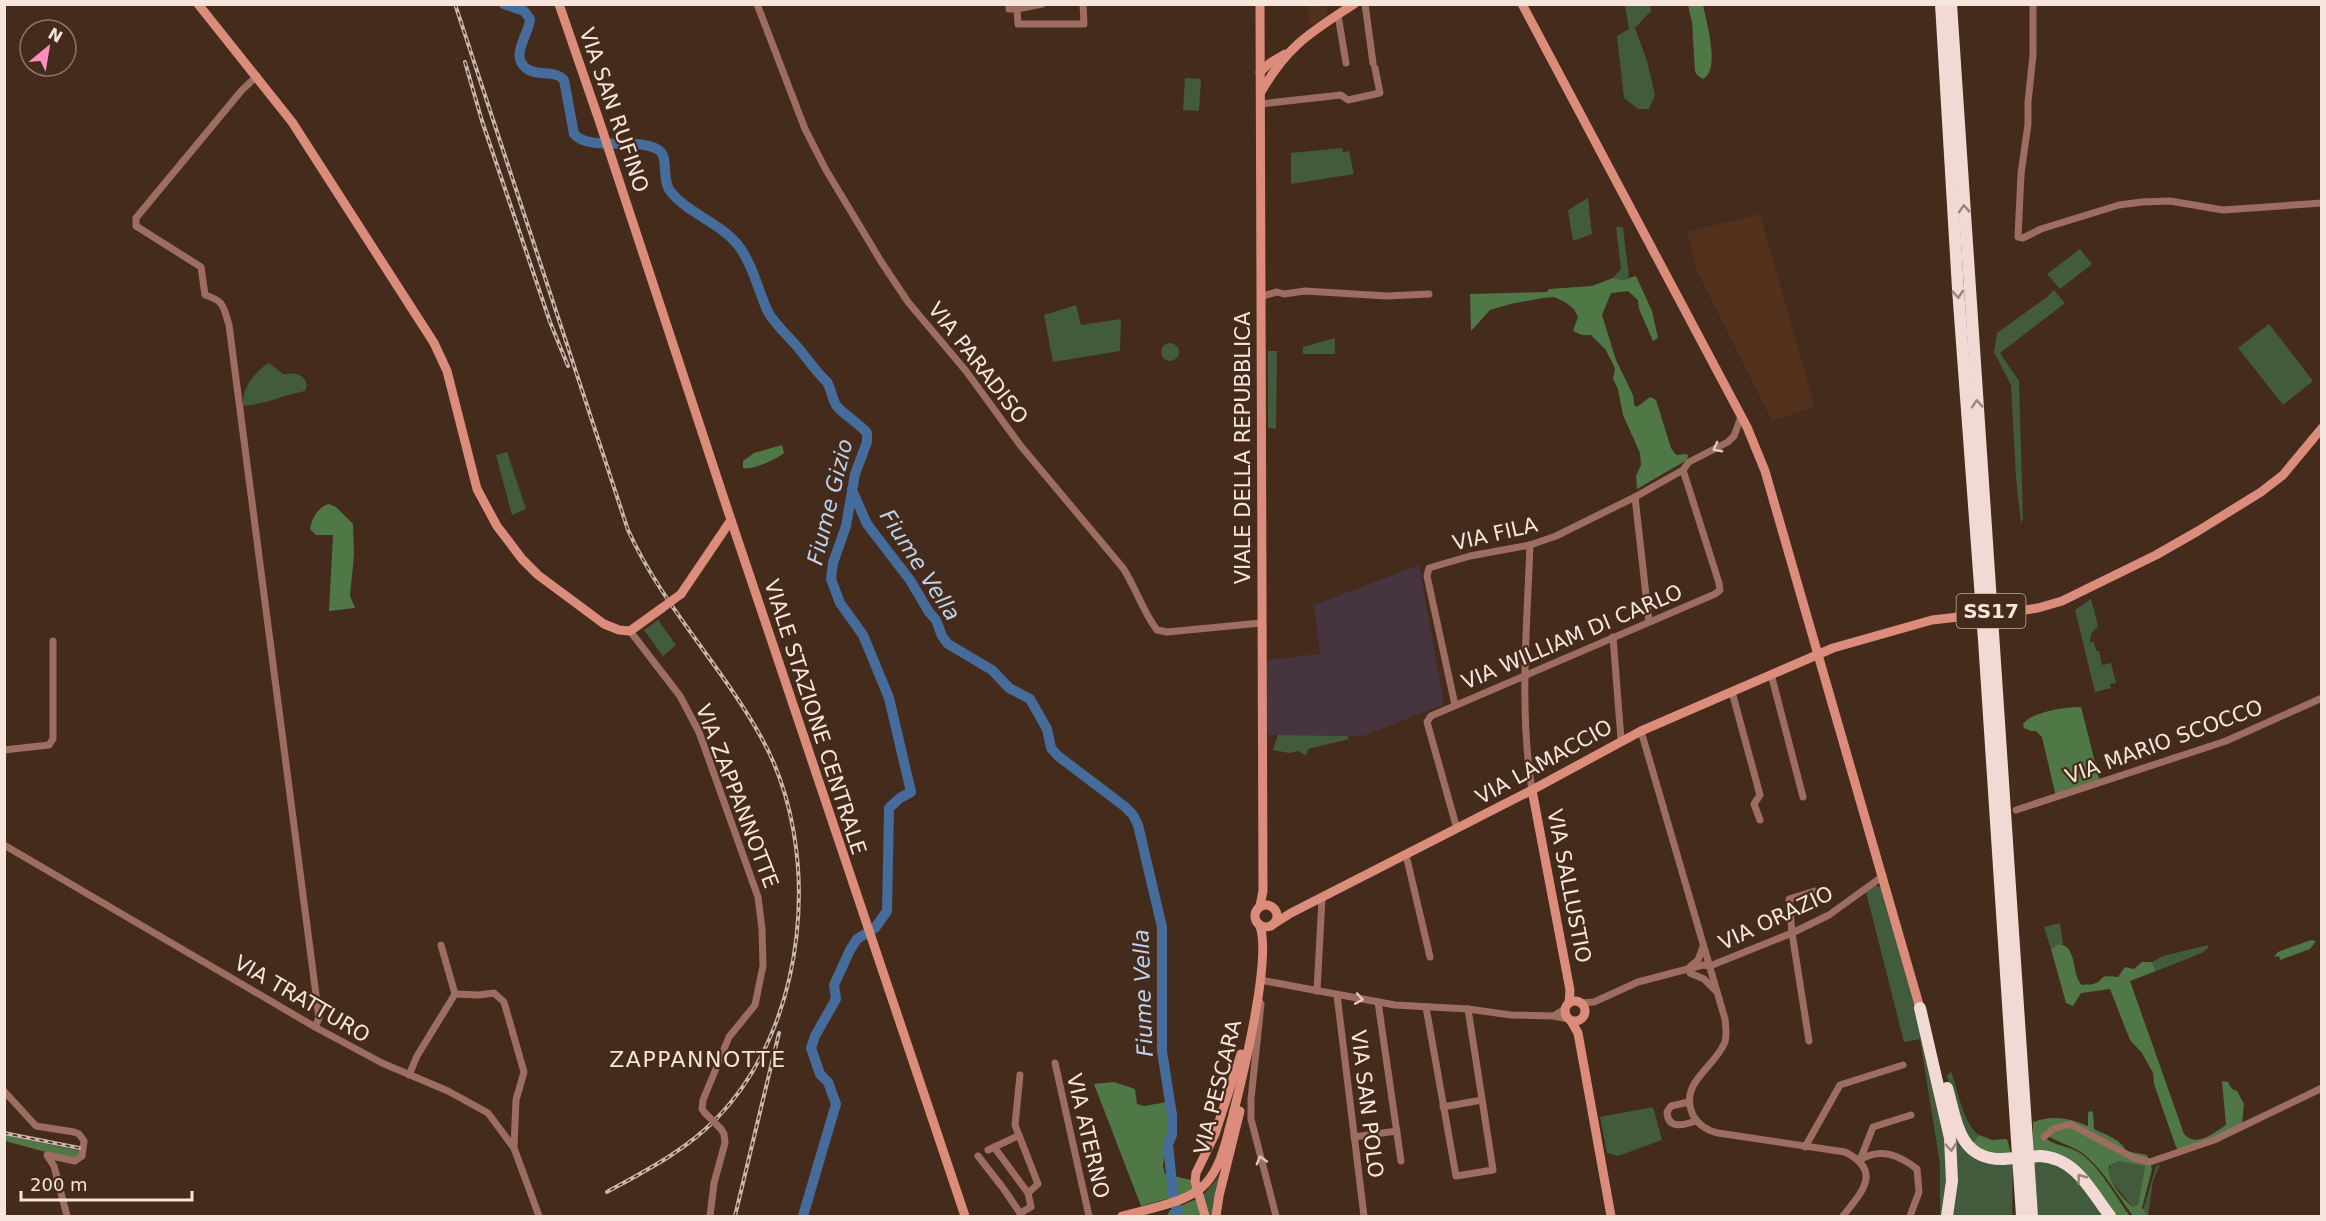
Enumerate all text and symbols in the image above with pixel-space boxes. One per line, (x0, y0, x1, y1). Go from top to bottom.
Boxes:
north arrow (18, 18, 78, 78)
text: N (45, 24, 66, 47)
street label: VIA SAN RUFINO (575, 25, 653, 195)
one-way arrow (1958, 205, 1971, 214)
one-way arrow (1951, 289, 1964, 298)
street label: VIA PARADISO (923, 297, 1033, 429)
street label: VIALE DELLA REPUBBLICA (1231, 311, 1255, 584)
one-way arrow (1971, 399, 1984, 408)
water label: Fiume Gizio (802, 436, 858, 568)
one-way arrow (1712, 440, 1723, 452)
water label: Fiume Vella (875, 505, 965, 625)
street label: VIA FILA (1450, 512, 1540, 555)
street label: VIALE STAZIONE CENTRALE (759, 576, 871, 858)
street label: VIA WILLIAM DI CARLO (1458, 580, 1686, 694)
road number: SS17 (1956, 594, 2026, 628)
street label: VIA MARIO SCOCCO (2062, 695, 2266, 789)
street label: VIA ZAPPANNOTTE (691, 701, 783, 891)
street label: VIA LAMACCIO (1472, 715, 1616, 809)
street label: VIA SALLUSTIO (1542, 807, 1596, 965)
street label: VIA ORAZIO (1715, 881, 1837, 955)
water label: Fiume Vella (1128, 929, 1158, 1057)
street label: VIA TRATTURO (230, 950, 374, 1048)
one-way arrow (1353, 992, 1363, 1005)
street label: VIA PESCARA (1190, 1017, 1246, 1157)
street label: VIA SAN POLO (1346, 1029, 1388, 1179)
district label: ZAPPANNOTTE (609, 1047, 787, 1072)
street label: VIA ATERNO (1062, 1071, 1114, 1201)
one-way arrow (1944, 1142, 1957, 1151)
one-way arrow (1256, 1155, 1269, 1165)
scale bar (21, 1164, 192, 1202)
one-way arrow (2077, 1173, 2088, 1184)
text: 200 m (30, 1174, 88, 1195)

